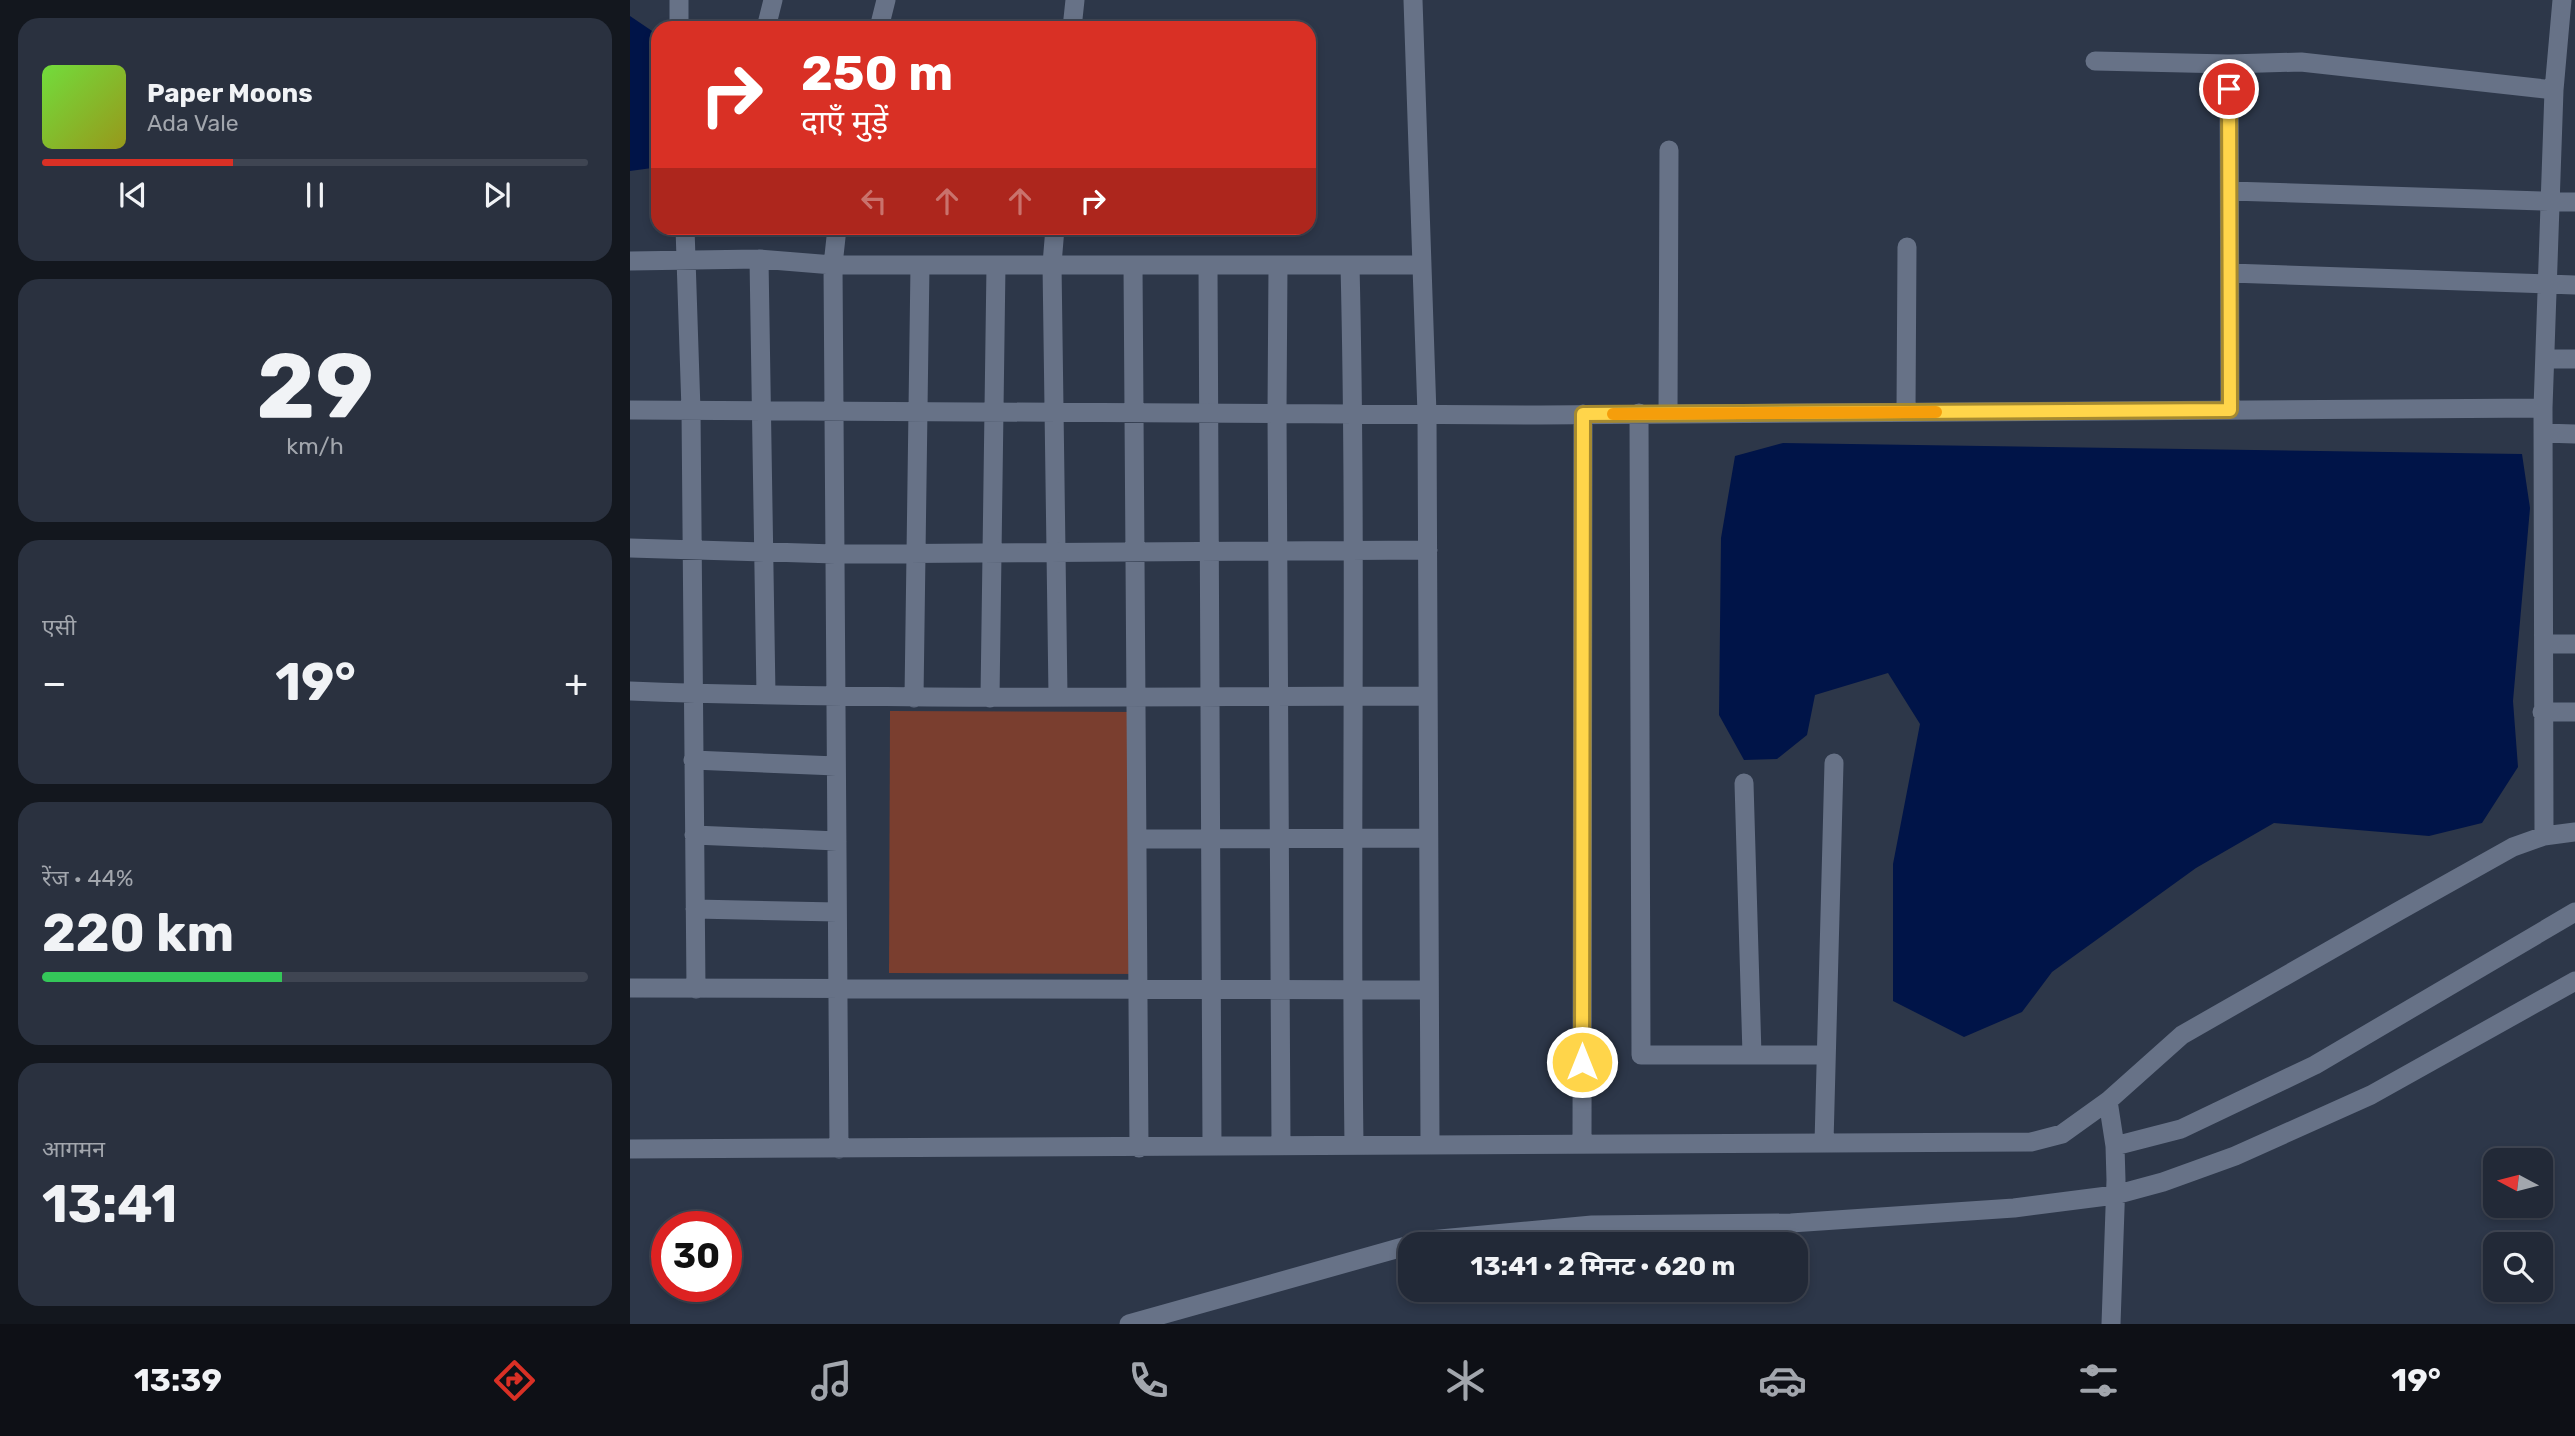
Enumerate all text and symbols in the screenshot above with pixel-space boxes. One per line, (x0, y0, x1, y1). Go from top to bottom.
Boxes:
text: 250 m (801, 44, 953, 102)
icon: right (686, 49, 777, 140)
pin (2199, 59, 2259, 119)
icon: arrive (2210, 70, 2248, 108)
text: Paper Moons (147, 78, 313, 109)
text: दाएँ मुड़ें (801, 103, 888, 141)
text: Ada Vale (147, 109, 239, 137)
icon: previous (114, 176, 152, 214)
icon: pause (296, 176, 334, 214)
icon: next (478, 176, 516, 214)
icon: left (855, 182, 893, 220)
icon: ahead (928, 182, 966, 220)
icon: ahead (1001, 182, 1039, 220)
icon: right (1074, 182, 1112, 220)
text: 29 (256, 332, 374, 440)
text: km/h (286, 432, 344, 460)
text: एसी (42, 613, 76, 641)
text: 19° (275, 651, 356, 713)
text: − (42, 660, 67, 706)
text: + (564, 660, 588, 706)
text: रेंज · 44% (42, 864, 133, 892)
text: 220 km (42, 902, 234, 964)
position arrow (1545, 1025, 1619, 1099)
text: आगमन (42, 1135, 105, 1163)
north arrow (2483, 1148, 2553, 1218)
map controls (2483, 1148, 2553, 1302)
text: 13:41 (42, 1173, 177, 1235)
speed limit sign: 30 (651, 1211, 742, 1302)
button: search (2483, 1232, 2553, 1302)
text: 13:41 · 2 मिनट · 620 m (1471, 1251, 1735, 1282)
icon: directions (490, 1356, 539, 1405)
icon: music (807, 1356, 856, 1405)
icon: phone (1124, 1356, 1173, 1405)
icon: climate (1441, 1356, 1490, 1405)
icon: car (1758, 1356, 1807, 1405)
icon: filters (2074, 1356, 2123, 1405)
text: 13:39 (134, 1361, 222, 1399)
text: 19° (2391, 1361, 2441, 1399)

